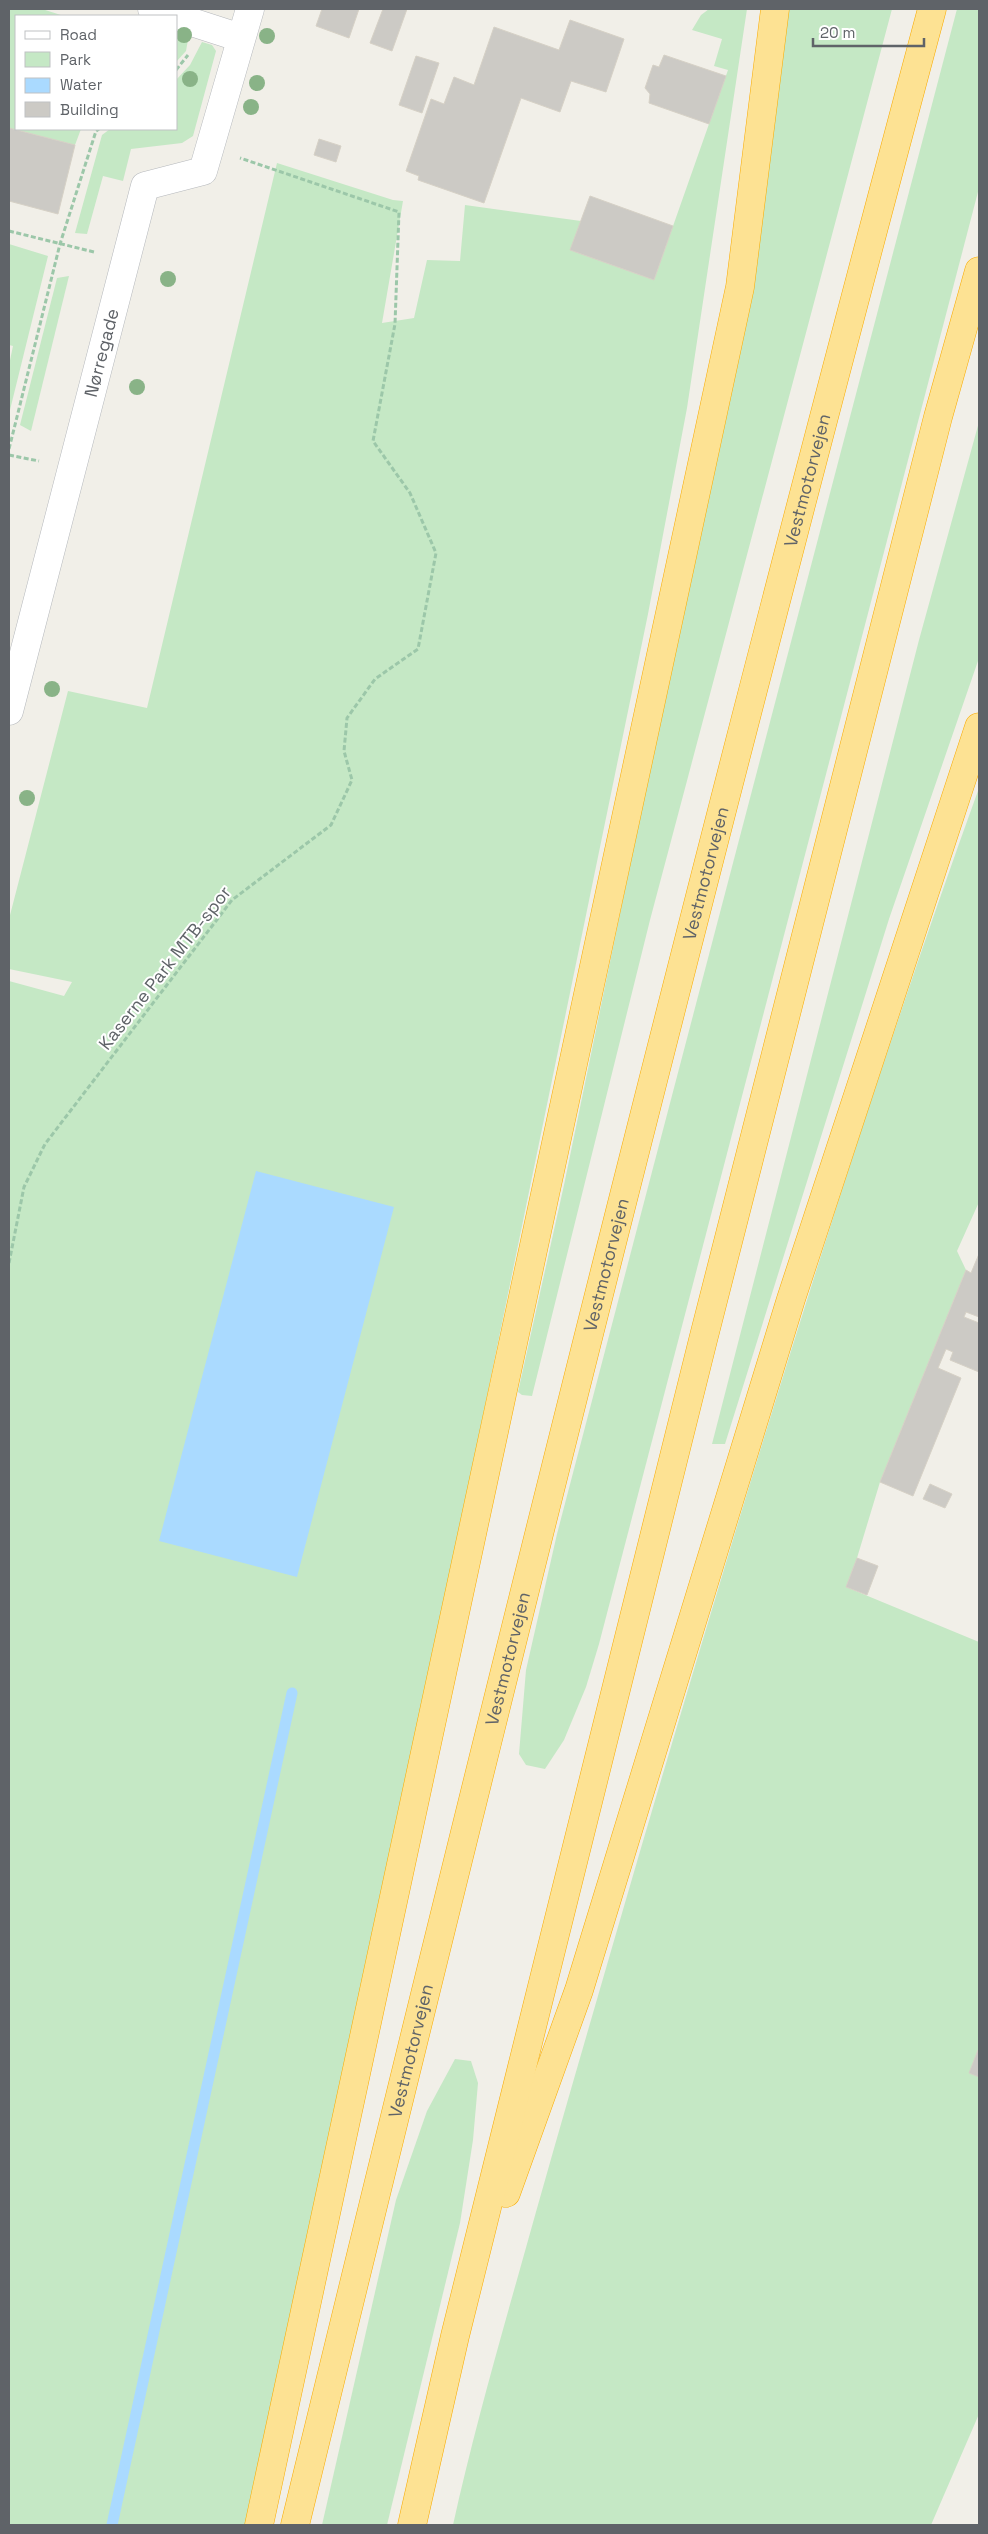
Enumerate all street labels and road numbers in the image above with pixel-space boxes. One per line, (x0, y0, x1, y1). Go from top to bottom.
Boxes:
street label: Nørregade (79, 306, 124, 400)
street label: Vestmotorvejen (779, 411, 835, 549)
street label: Vestmotorvejen (677, 804, 734, 942)
street label: Kaserne Park MTB-spor (93, 881, 236, 1054)
street label: Vestmotorvejen (578, 1196, 634, 1334)
street label: Vestmotorvejen (480, 1589, 535, 1728)
street label: Vestmotorvejen (383, 1982, 438, 2120)

